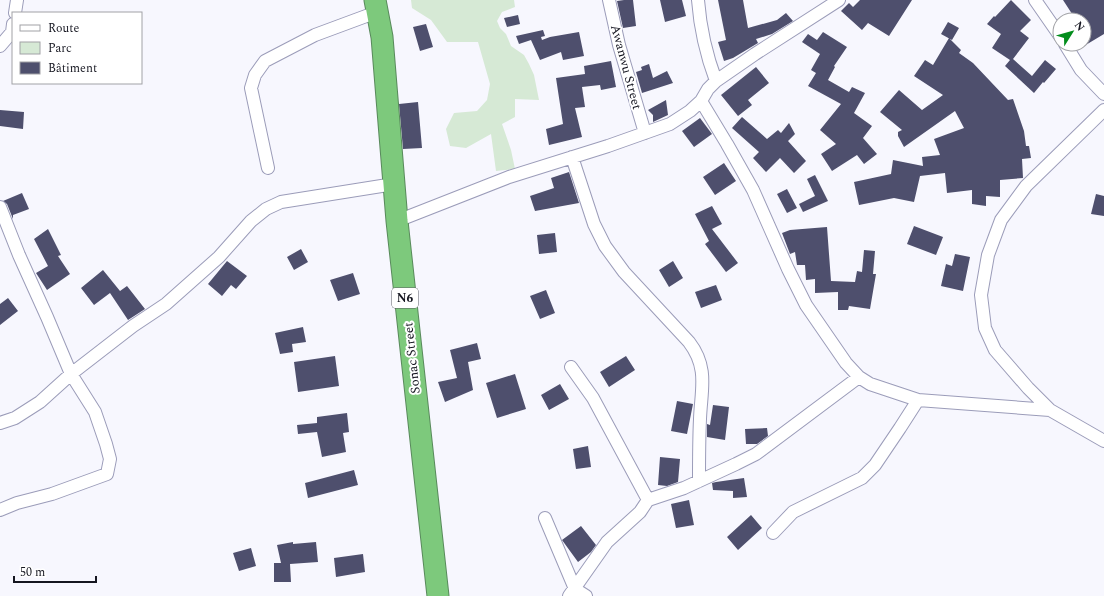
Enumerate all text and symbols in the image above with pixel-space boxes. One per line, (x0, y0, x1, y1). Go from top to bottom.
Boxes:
legend (12, 12, 142, 84)
north arrow (1052, 12, 1092, 52)
text: N (1070, 18, 1089, 35)
text: Route (48, 19, 79, 38)
street label: Awanwu Street (605, 22, 647, 112)
text: Parc (48, 39, 72, 58)
text: Bâtiment (48, 59, 97, 78)
road number: N6 (392, 288, 418, 308)
street label: Sonac Street (398, 321, 426, 395)
scale bar (14, 558, 96, 584)
text: 50 m (20, 563, 45, 582)

